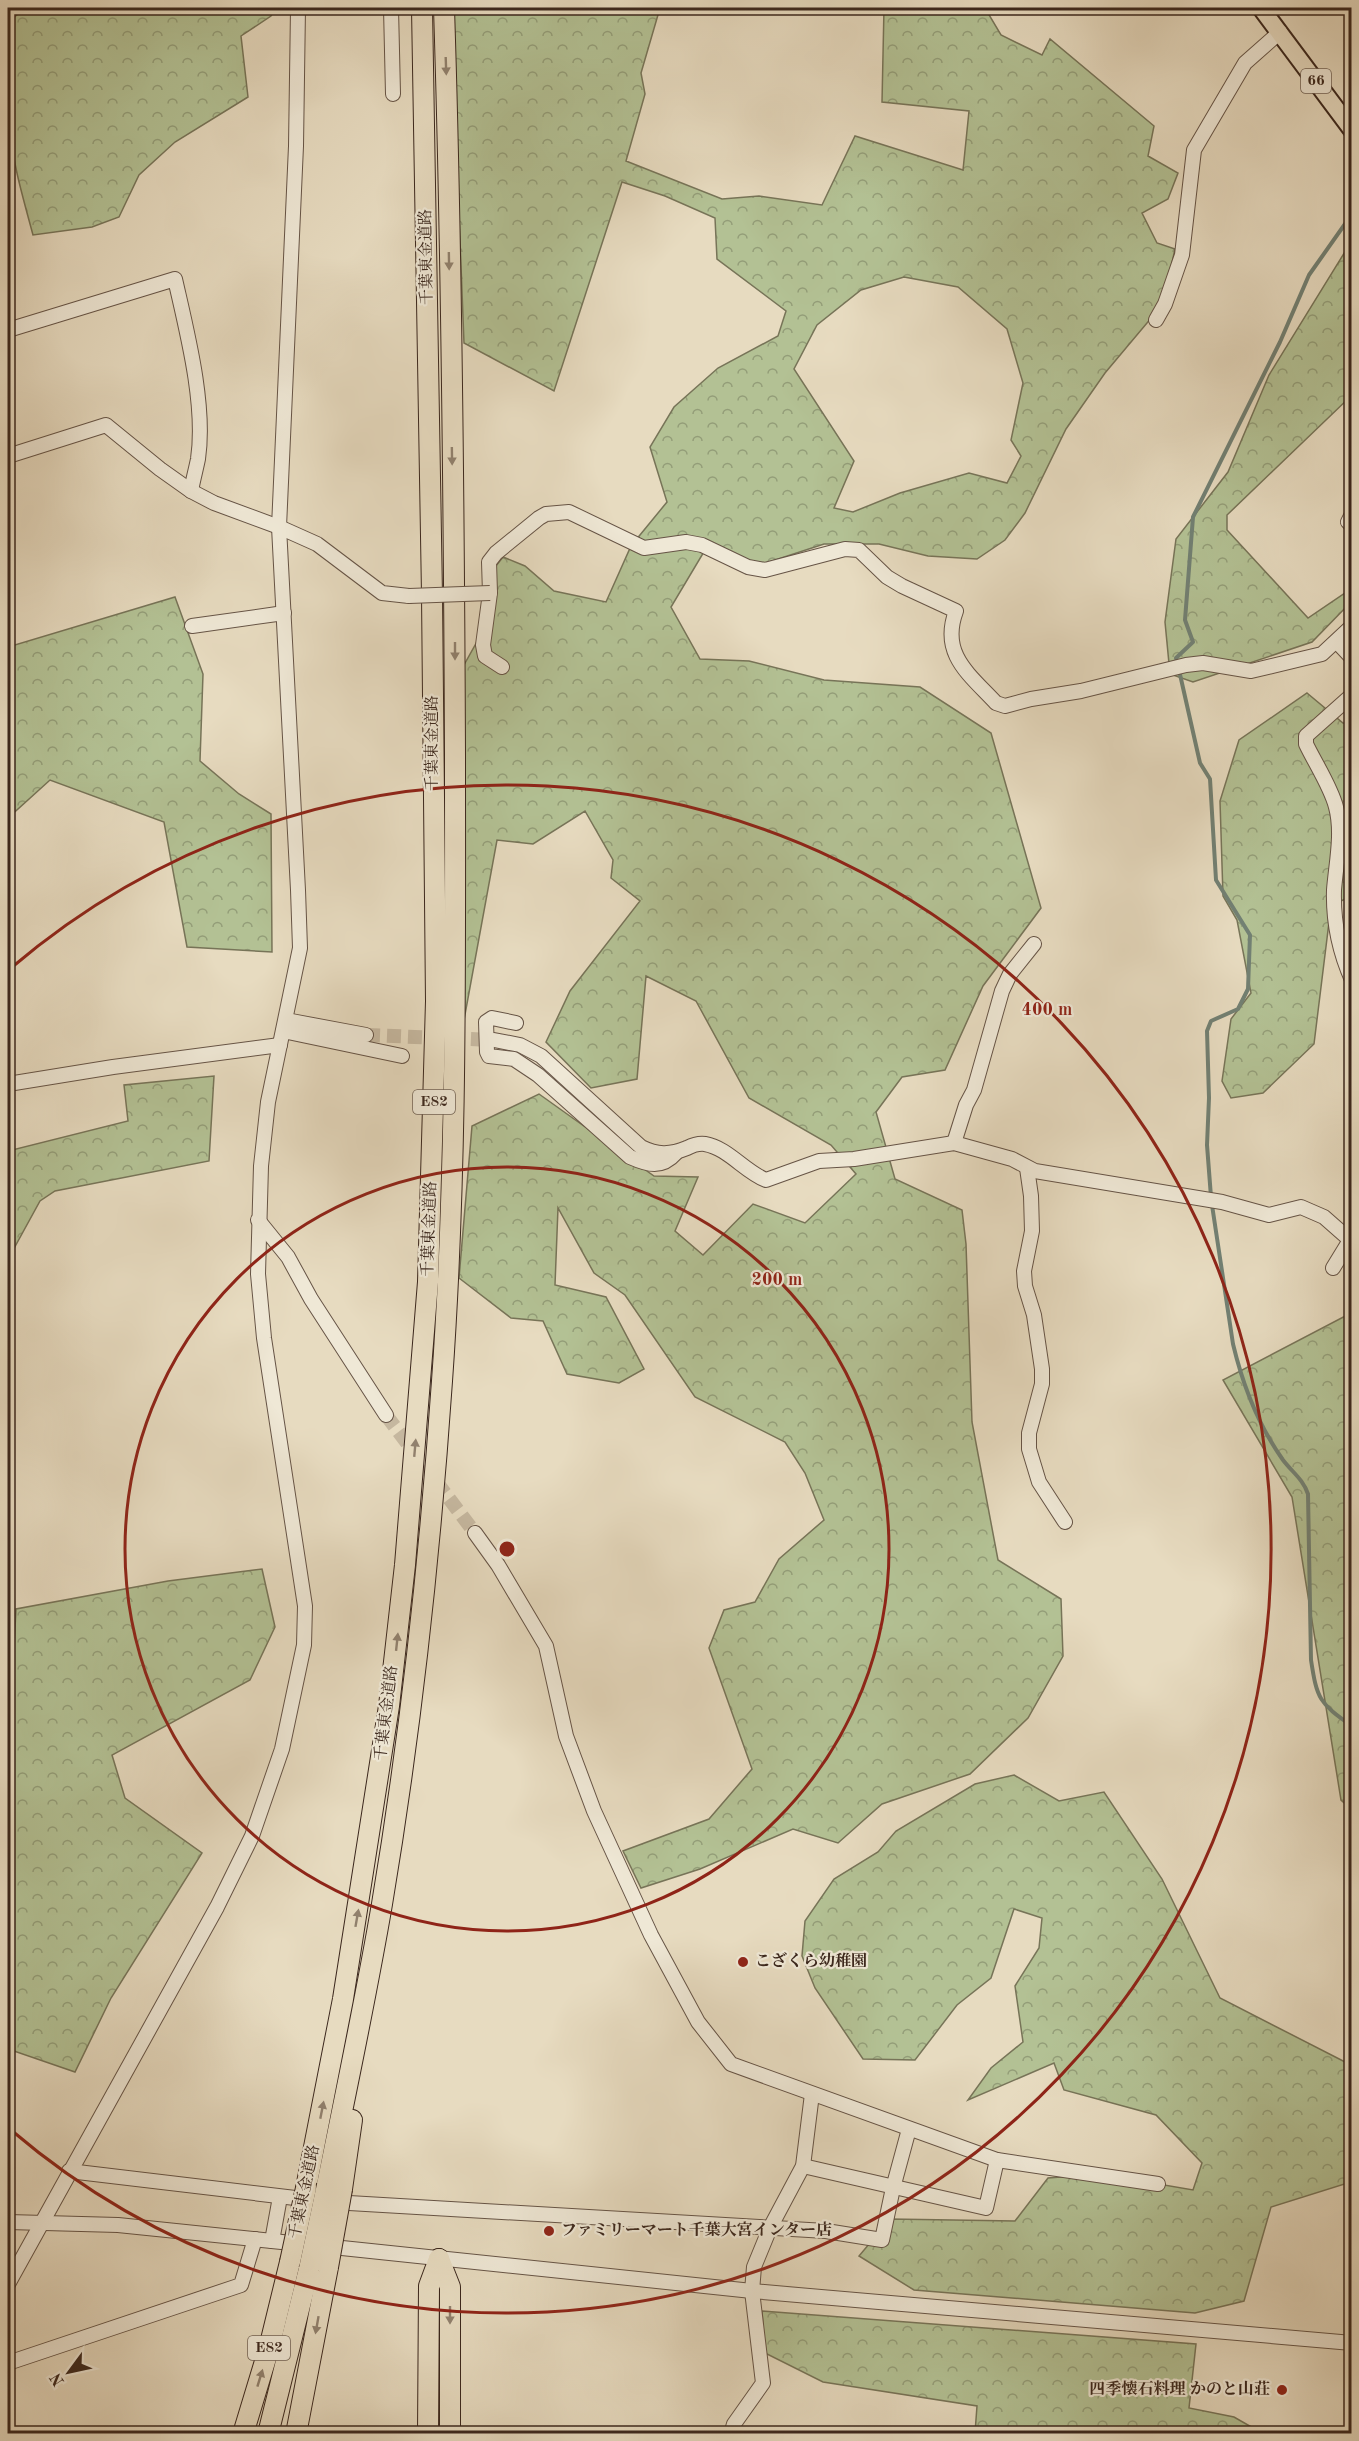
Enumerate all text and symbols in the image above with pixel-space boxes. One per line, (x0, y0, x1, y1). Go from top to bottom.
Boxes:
one-way arrow (441, 56, 451, 75)
road number: 66 (1301, 69, 1331, 93)
street label: 千葉東金道路 (416, 209, 436, 305)
one-way arrow (444, 251, 454, 270)
one-way arrow (447, 446, 457, 465)
one-way arrow (450, 641, 460, 660)
street label: 千葉東金道路 (423, 695, 441, 791)
text: 400 m (1022, 1001, 1072, 1019)
road number: E82 (413, 1090, 455, 1114)
street label: 千葉東金道路 (418, 1181, 440, 1277)
text: 200 m (752, 1271, 802, 1289)
one-way arrow (410, 1438, 420, 1457)
centre of rings (497, 1539, 517, 1559)
one-way arrow (392, 1632, 401, 1651)
street label: 千葉東金道路 (371, 1664, 401, 1762)
one-way arrow (353, 1908, 362, 1927)
place label: こざくら幼稚園 (755, 1952, 867, 1970)
marker: こざくら幼稚園 (736, 1955, 750, 1969)
one-way arrow (318, 2100, 327, 2119)
street label: 千葉東金道路 (285, 2143, 323, 2241)
place label: ファミリーマート千葉大宮インター店 (561, 2221, 832, 2239)
marker: ファミリーマート千葉大宮インター店 (542, 2224, 556, 2238)
one-way arrow (445, 2306, 455, 2325)
one-way arrow (313, 2315, 322, 2334)
road number: E82 (248, 2336, 290, 2360)
north arrow (39, 2342, 99, 2402)
text: N (48, 2369, 68, 2389)
one-way arrow (256, 2369, 265, 2387)
place label: 四季懐石料理 かのと山荘 (1090, 2380, 1270, 2398)
marker: 四季懐石料理 かのと山荘 (1275, 2383, 1289, 2397)

